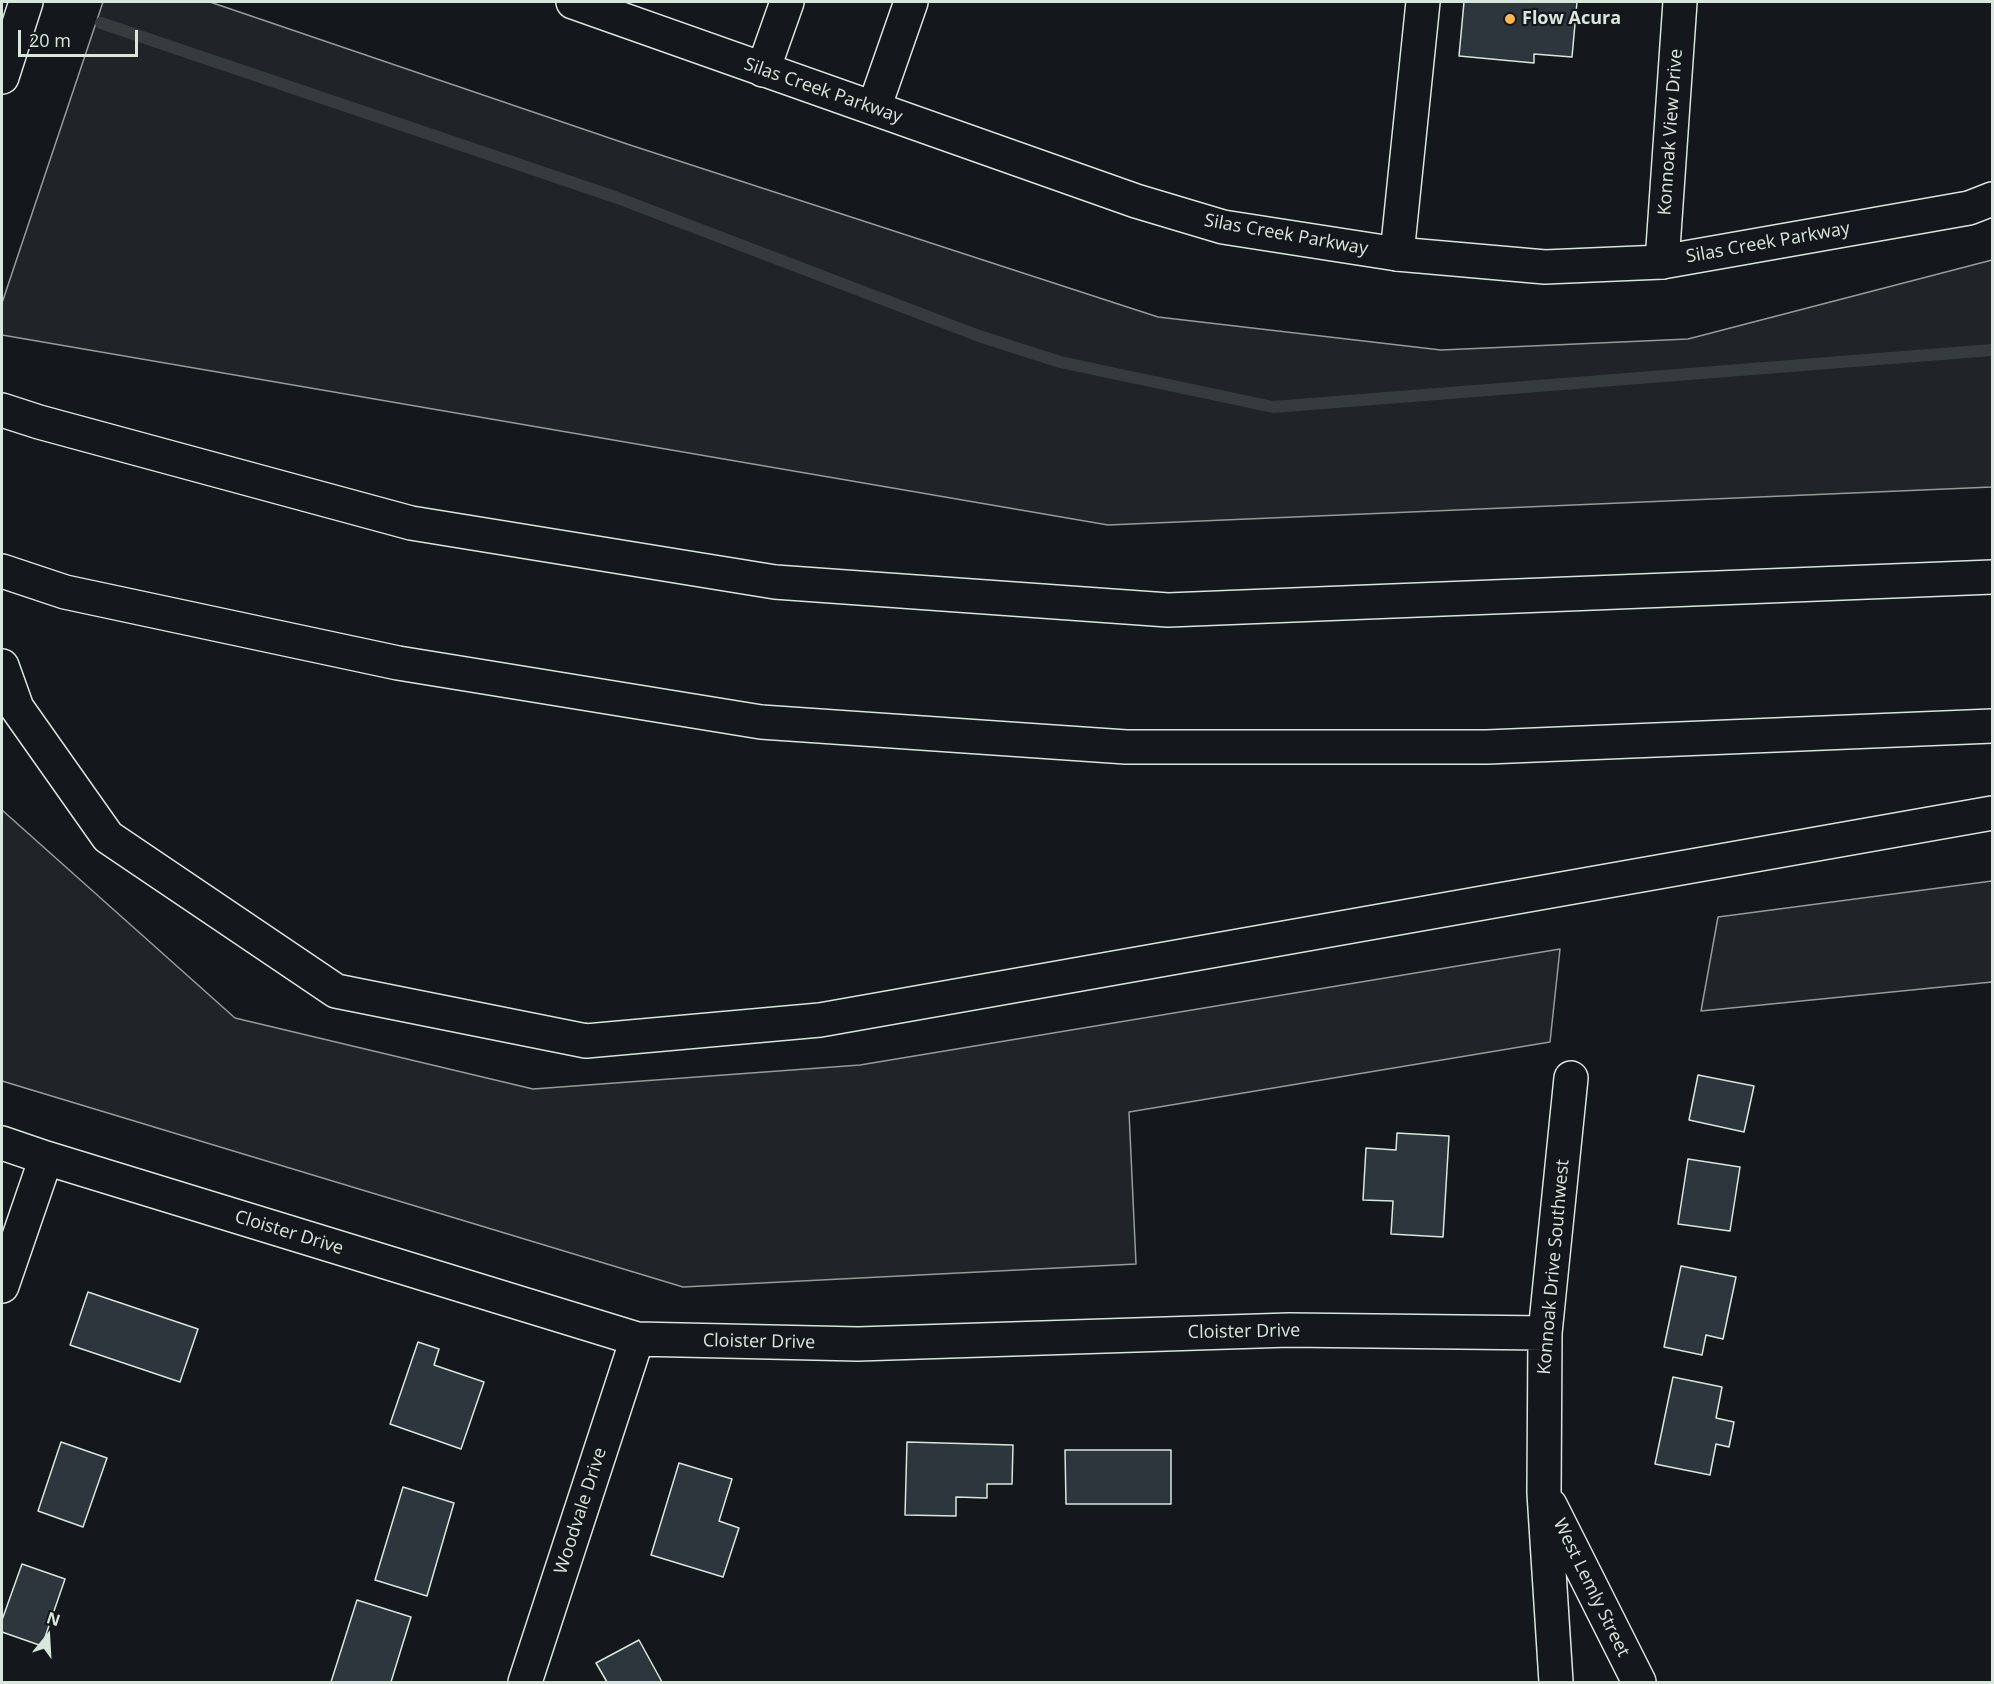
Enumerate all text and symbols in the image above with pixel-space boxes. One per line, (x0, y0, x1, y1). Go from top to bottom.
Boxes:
place label: Flow Acura (1522, 8, 1621, 30)
marker: Flow Acura (1503, 12, 1517, 26)
scale bar (21, 18, 141, 56)
text: 20 m (29, 28, 71, 52)
street label: Konnoak View Drive (1654, 48, 1688, 216)
street label: Silas Creek Parkway (741, 54, 905, 128)
street label: Silas Creek Parkway (1202, 210, 1370, 260)
street label: Silas Creek Parkway (1684, 218, 1852, 268)
street label: Konnoak Drive Southwest (1534, 1159, 1574, 1375)
street label: Cloister Drive (232, 1206, 346, 1260)
street label: Cloister Drive (1188, 1320, 1300, 1344)
street label: Cloister Drive (703, 1330, 815, 1354)
street label: Woodvale Drive (550, 1445, 612, 1577)
street label: West Lemly Street (1548, 1515, 1634, 1661)
north arrow (18, 1606, 78, 1666)
text: N (44, 1606, 63, 1631)

